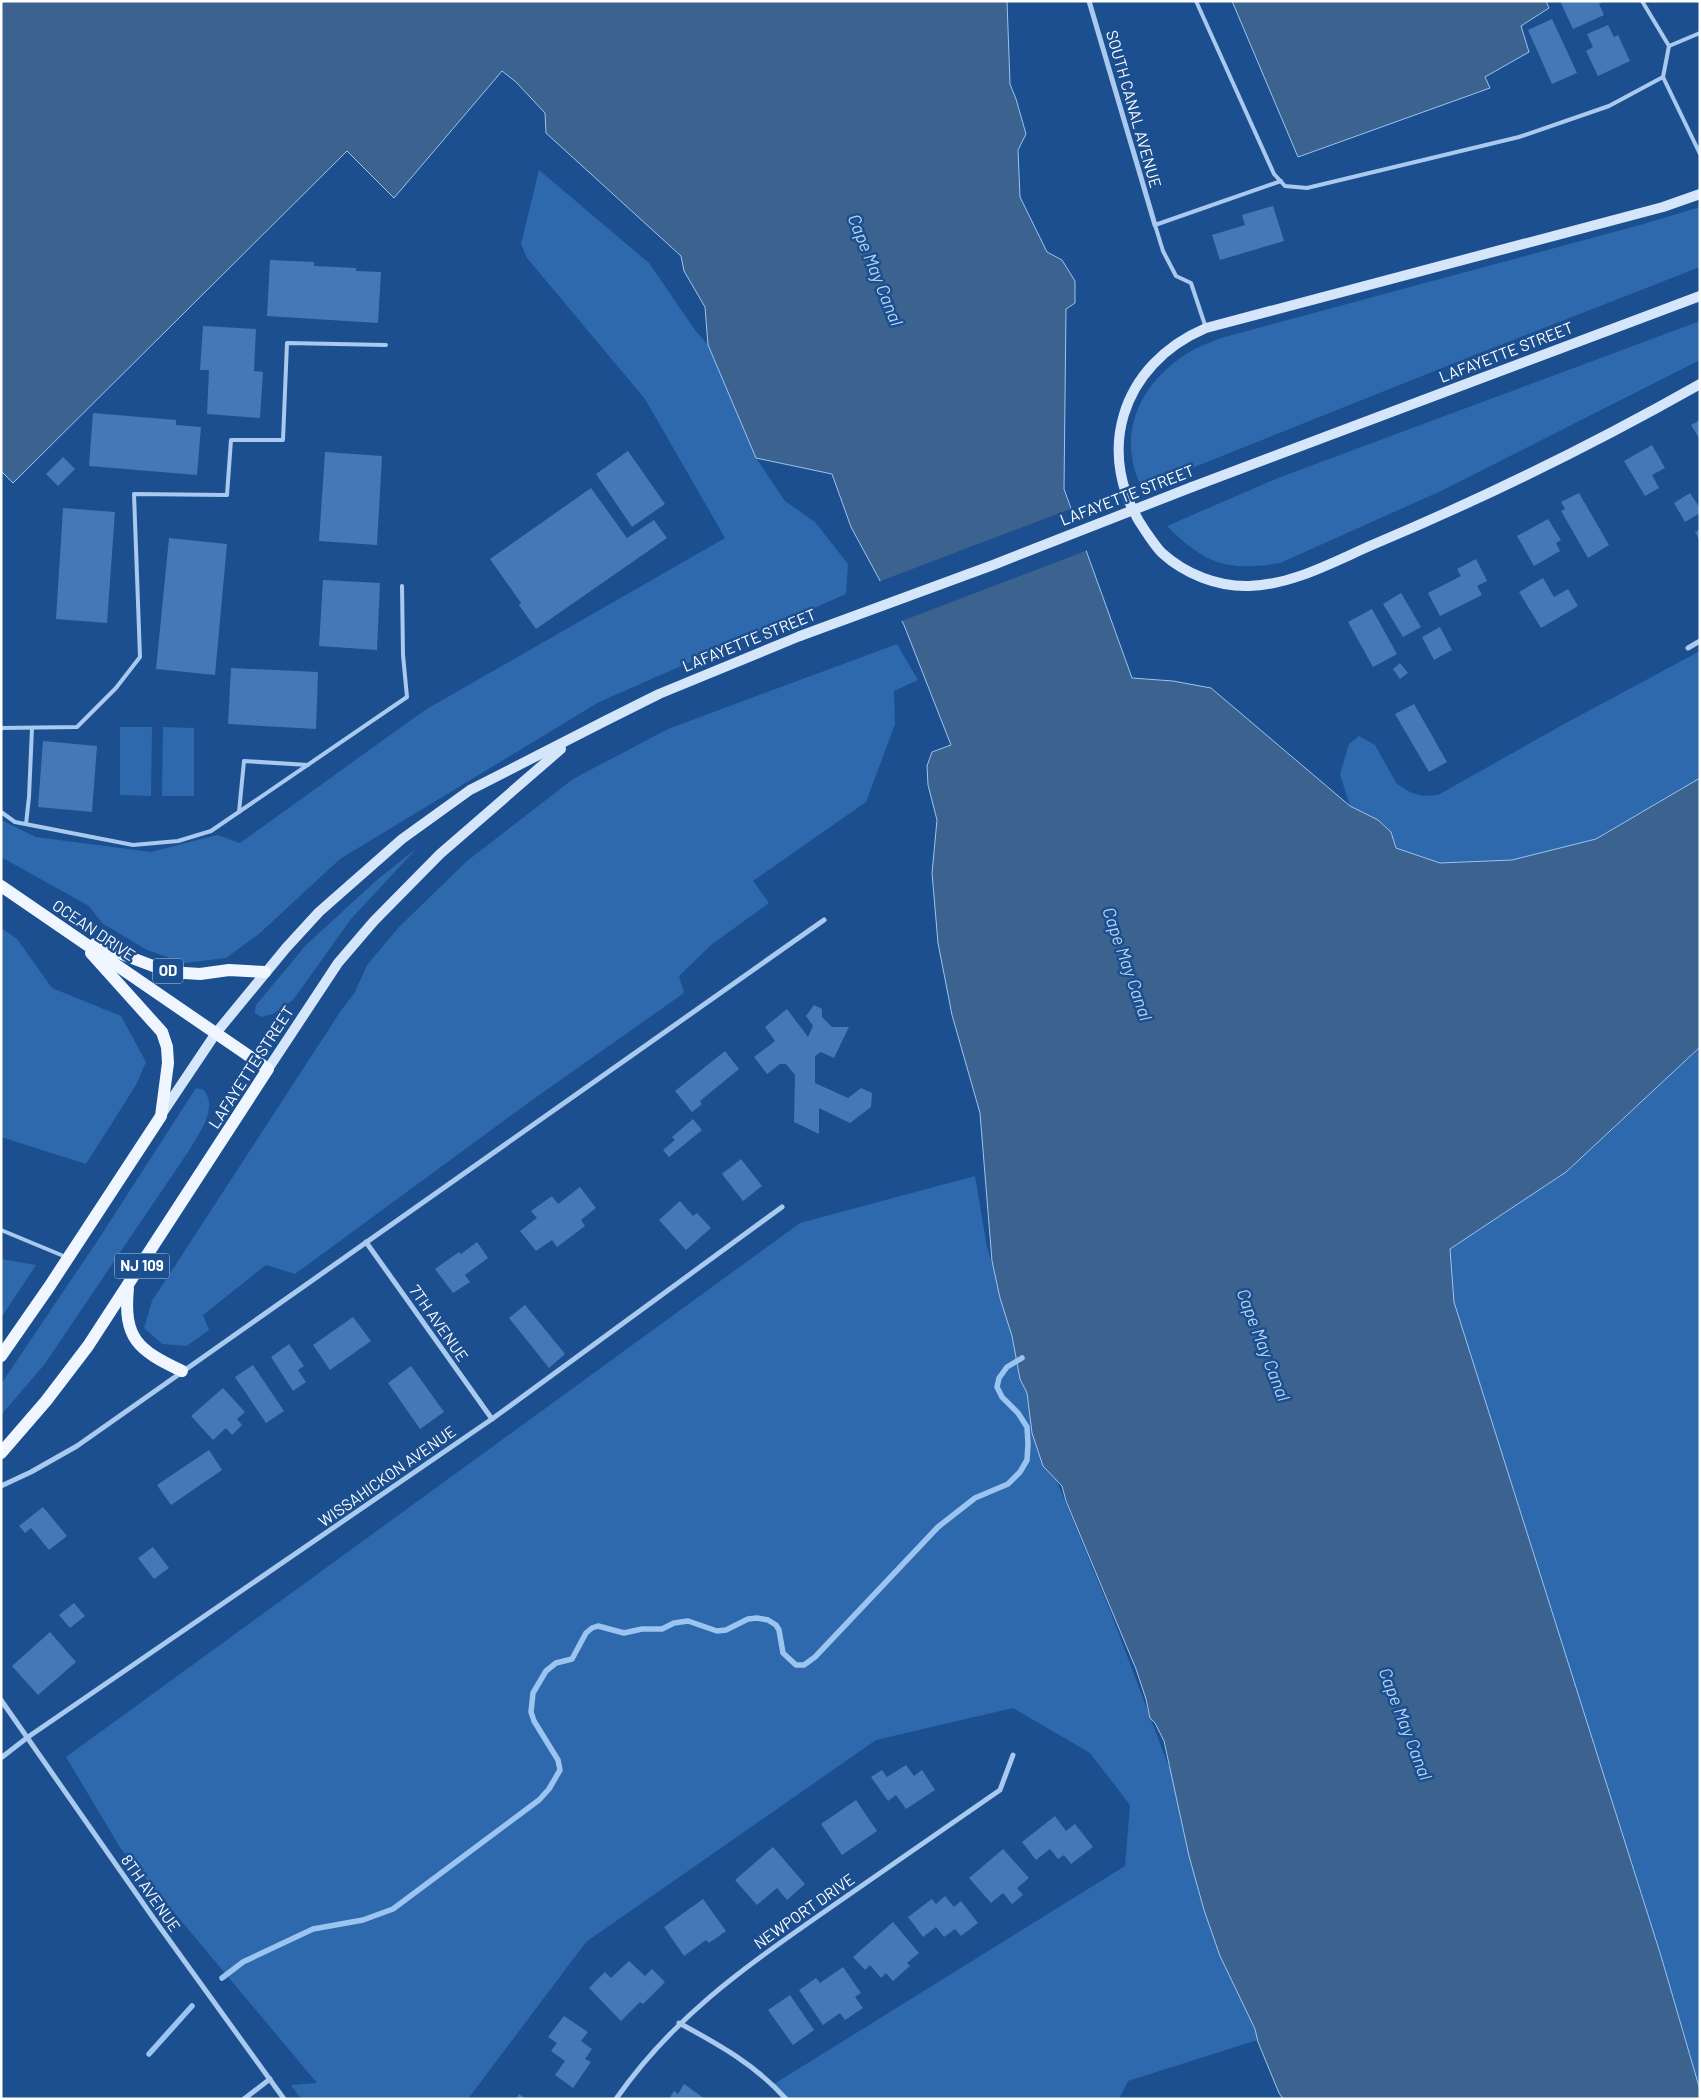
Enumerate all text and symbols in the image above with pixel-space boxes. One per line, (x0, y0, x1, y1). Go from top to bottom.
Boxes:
street label: SOUTH CANAL AVENUE (1103, 28, 1166, 190)
water label: Cape May Canal (843, 210, 908, 329)
street label: LAFAYETTE STREET (1436, 317, 1576, 386)
street label: LAFAYETTE STREET (1057, 460, 1197, 529)
street label: LAFAYETTE STREET (679, 604, 818, 675)
street label: OCEAN DRIVE (49, 895, 139, 964)
water label: Cape May Canal (1098, 904, 1158, 1023)
road number: OD (153, 958, 183, 984)
street label: LAFAYETTE STREET (204, 1002, 297, 1132)
road number: NJ 109 (114, 1254, 170, 1278)
street label: 7TH AVENUE (406, 1281, 473, 1365)
water label: Cape May Canal (1232, 1285, 1295, 1404)
street label: WISSAHICKON AVENUE (314, 1421, 459, 1530)
water label: Cape May Canal (1374, 1664, 1437, 1783)
street label: 8TH AVENUE (118, 1850, 185, 1935)
street label: NEWPORT DRIVE (750, 1869, 858, 1952)

